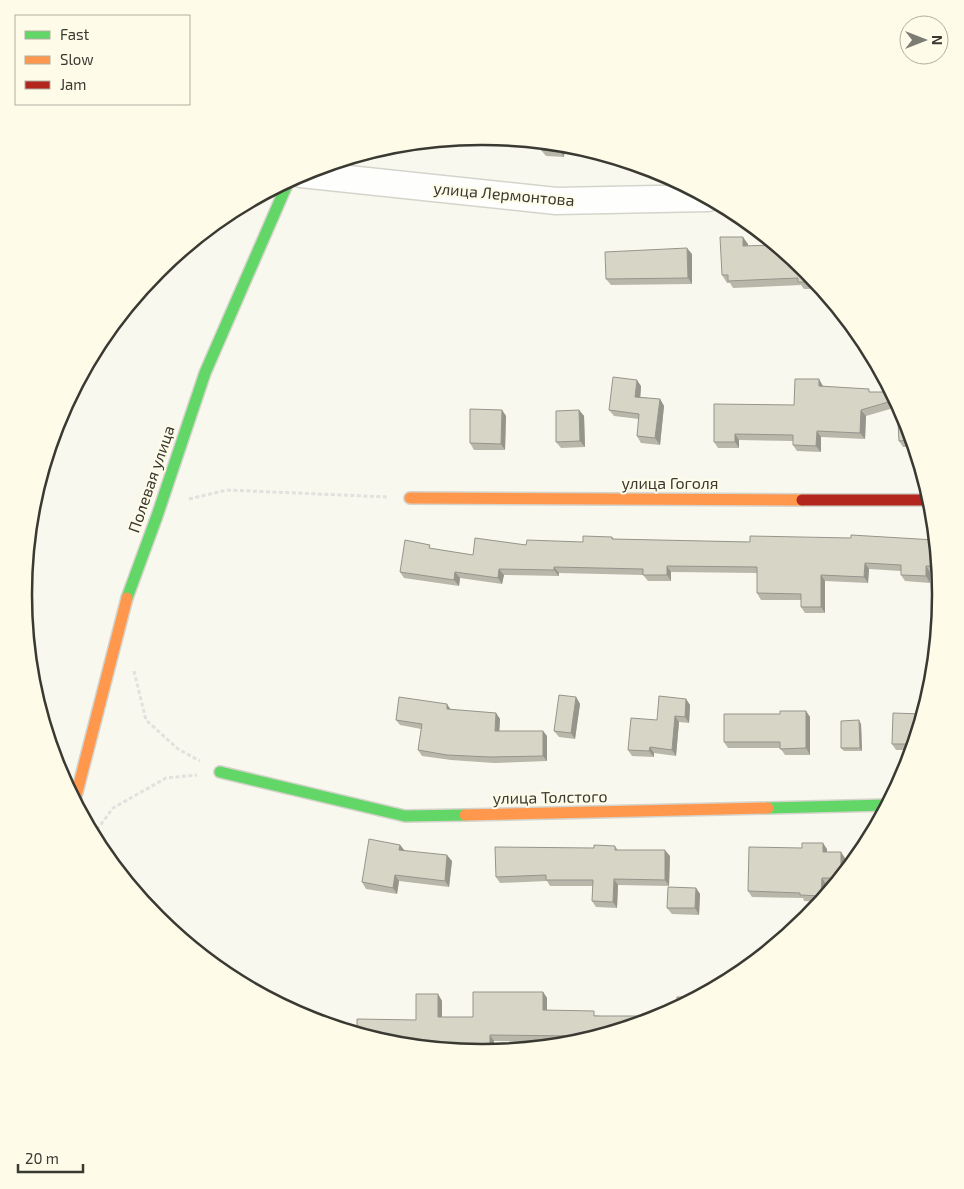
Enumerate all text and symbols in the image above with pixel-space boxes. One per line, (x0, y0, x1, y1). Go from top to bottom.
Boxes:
legend (15, 15, 190, 105)
north arrow (899, 15, 949, 65)
text: Fast (60, 25, 90, 43)
text: N (929, 35, 946, 45)
text: Slow (60, 50, 94, 68)
text: Jam (60, 75, 86, 93)
street label: улица Лермонтова (433, 178, 575, 210)
street label: Полевая улица (123, 423, 179, 535)
street label: улица Гоголя (621, 473, 719, 493)
street label: улица Толстого (492, 786, 608, 808)
scale bar (18, 1142, 82, 1174)
text: 20 m (25, 1149, 59, 1167)

